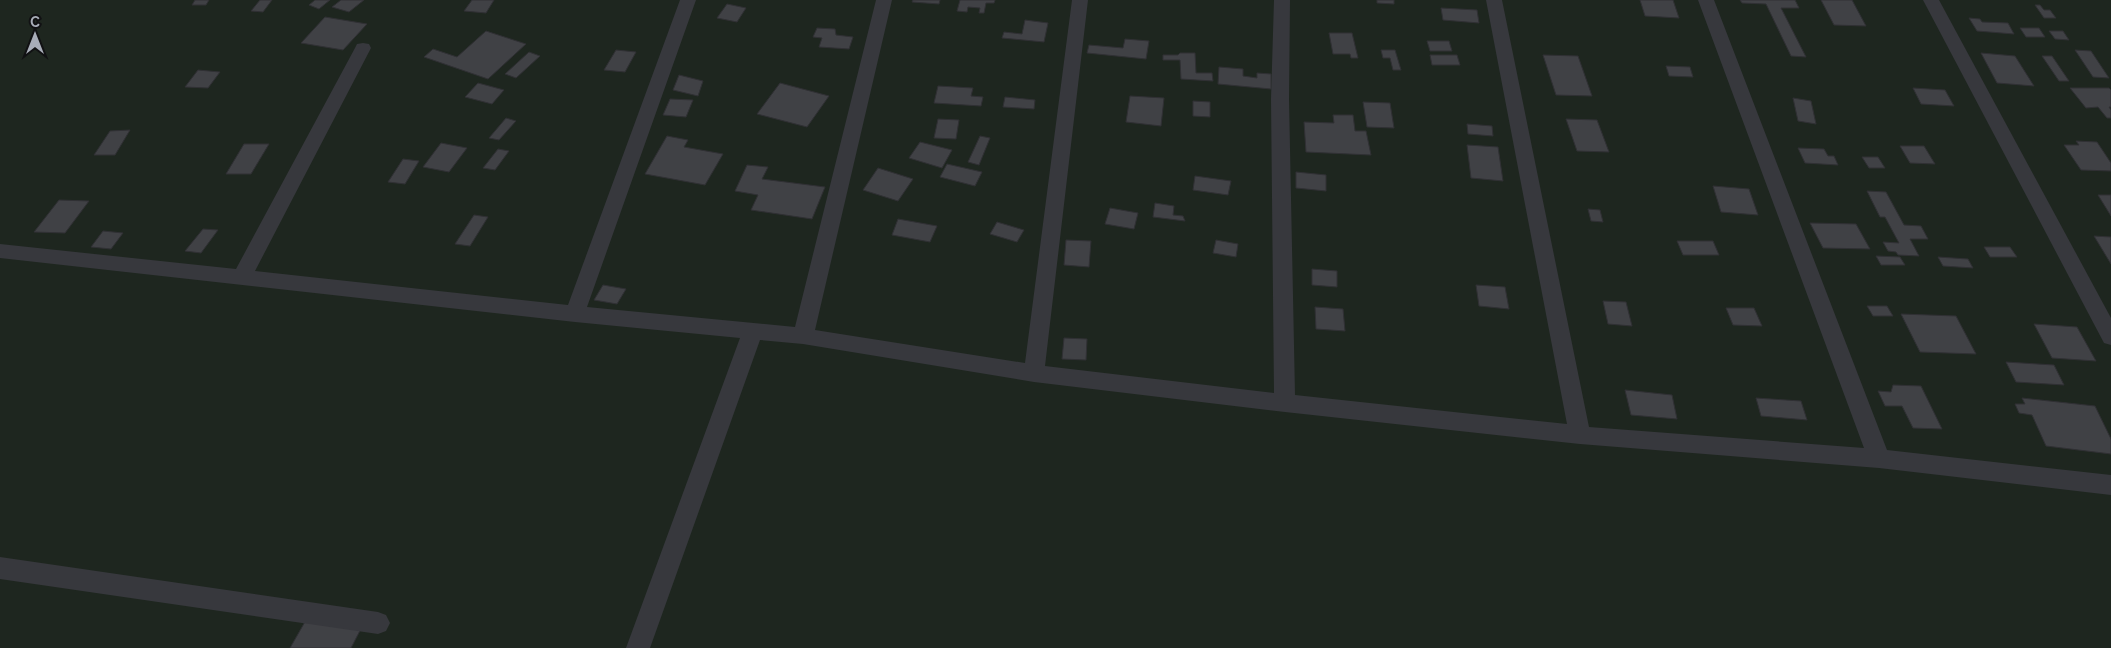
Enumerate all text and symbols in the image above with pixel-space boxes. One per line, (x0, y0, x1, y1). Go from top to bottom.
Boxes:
north arrow (10, 10, 60, 60)
text: С (30, 14, 40, 30)

